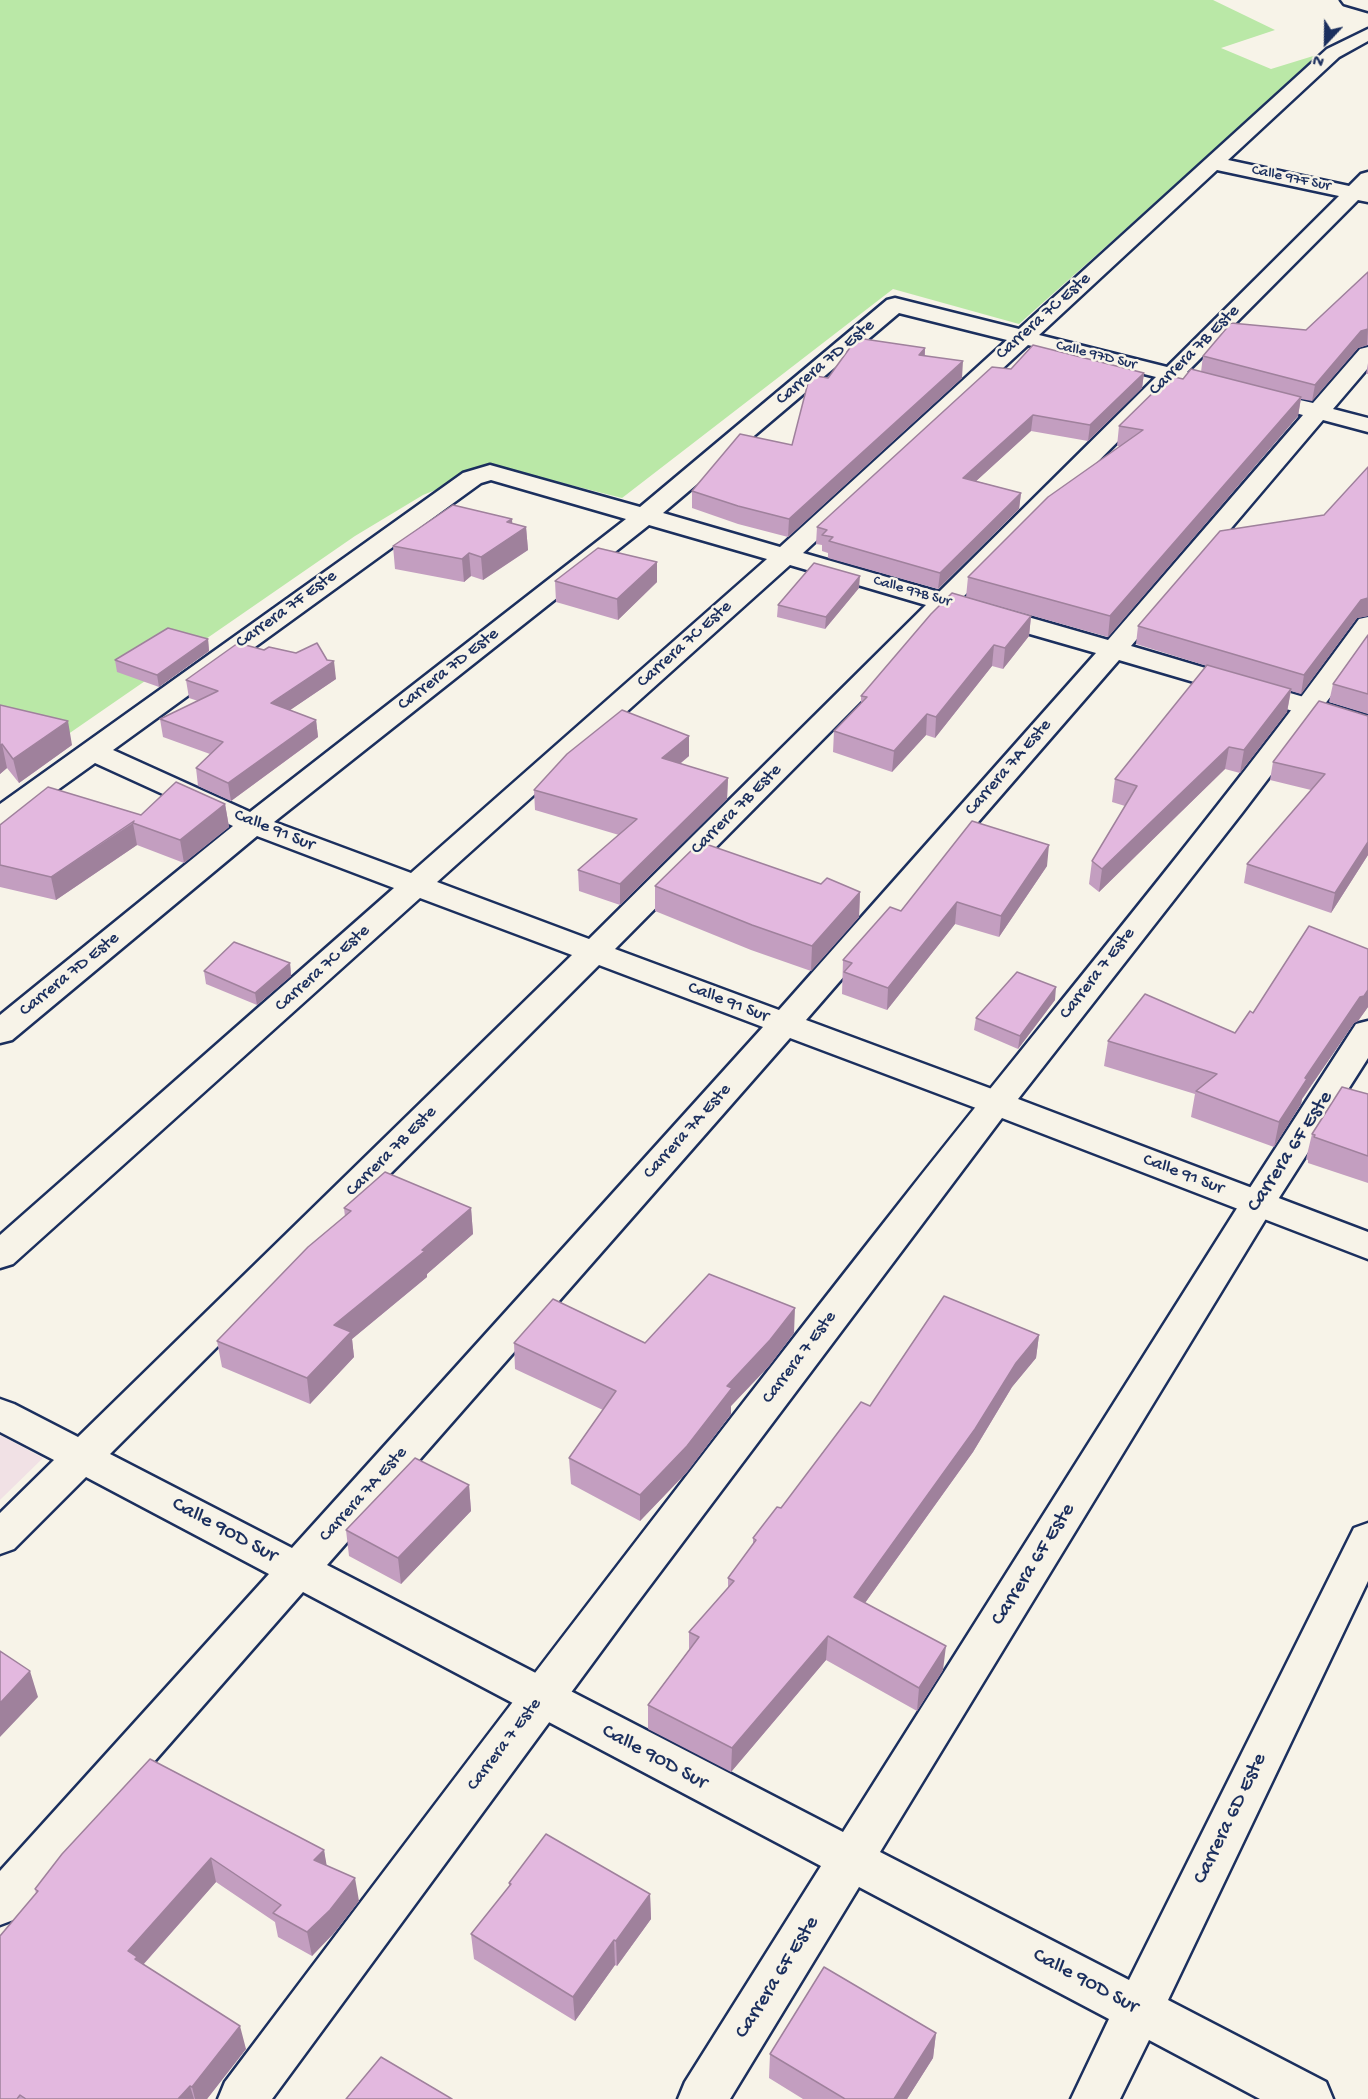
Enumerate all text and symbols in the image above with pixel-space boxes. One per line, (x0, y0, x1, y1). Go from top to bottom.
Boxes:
north arrow (1296, 12, 1356, 72)
text: N (1311, 48, 1327, 70)
street label: Calle 97F Sur (1250, 162, 1332, 196)
street label: Carrera 7C Este (992, 269, 1096, 365)
street label: Carrera 7B Este (1145, 301, 1245, 401)
street label: Carrera 7D Este (772, 315, 880, 411)
street label: Calle 97D Sur (1054, 337, 1138, 375)
street label: Carrera 7F Este (232, 566, 342, 654)
street label: Calle 97B Sur (871, 572, 953, 612)
street label: Carrera 7C Este (633, 597, 737, 693)
street label: Carrera 7D Este (394, 624, 504, 716)
street label: Carrera 7A Este (961, 715, 1057, 821)
street label: Carrera 7B Este (687, 760, 787, 860)
street label: Calle 91 Sur (231, 805, 317, 857)
street label: Carrera 7C Este (271, 921, 375, 1017)
street label: Carrera 7 Este (1055, 924, 1141, 1024)
street label: Carrera 7D Este (16, 928, 124, 1022)
street label: Calle 91 Sur (684, 978, 772, 1028)
street label: Carrera 7A Este (639, 1080, 737, 1184)
street label: Carrera 6F Este (1242, 1087, 1340, 1217)
street label: Carrera 7B Este (342, 1102, 442, 1202)
street label: Calle 91 Sur (1139, 1150, 1227, 1200)
street label: Carrera 7 Este (758, 1307, 842, 1409)
street label: Carrera 7A Este (315, 1443, 413, 1547)
street label: Calle 90D Sur (167, 1493, 281, 1569)
street label: Carrera 6F Este (986, 1499, 1082, 1631)
street label: Carrera 7 Este (463, 1694, 547, 1796)
street label: Calle 90D Sur (597, 1720, 711, 1796)
street label: Carrera 6D Este (1188, 1750, 1274, 1888)
street label: Carrera 6F Este (730, 1912, 826, 2044)
street label: Calle 90D Sur (1028, 1944, 1142, 2020)

